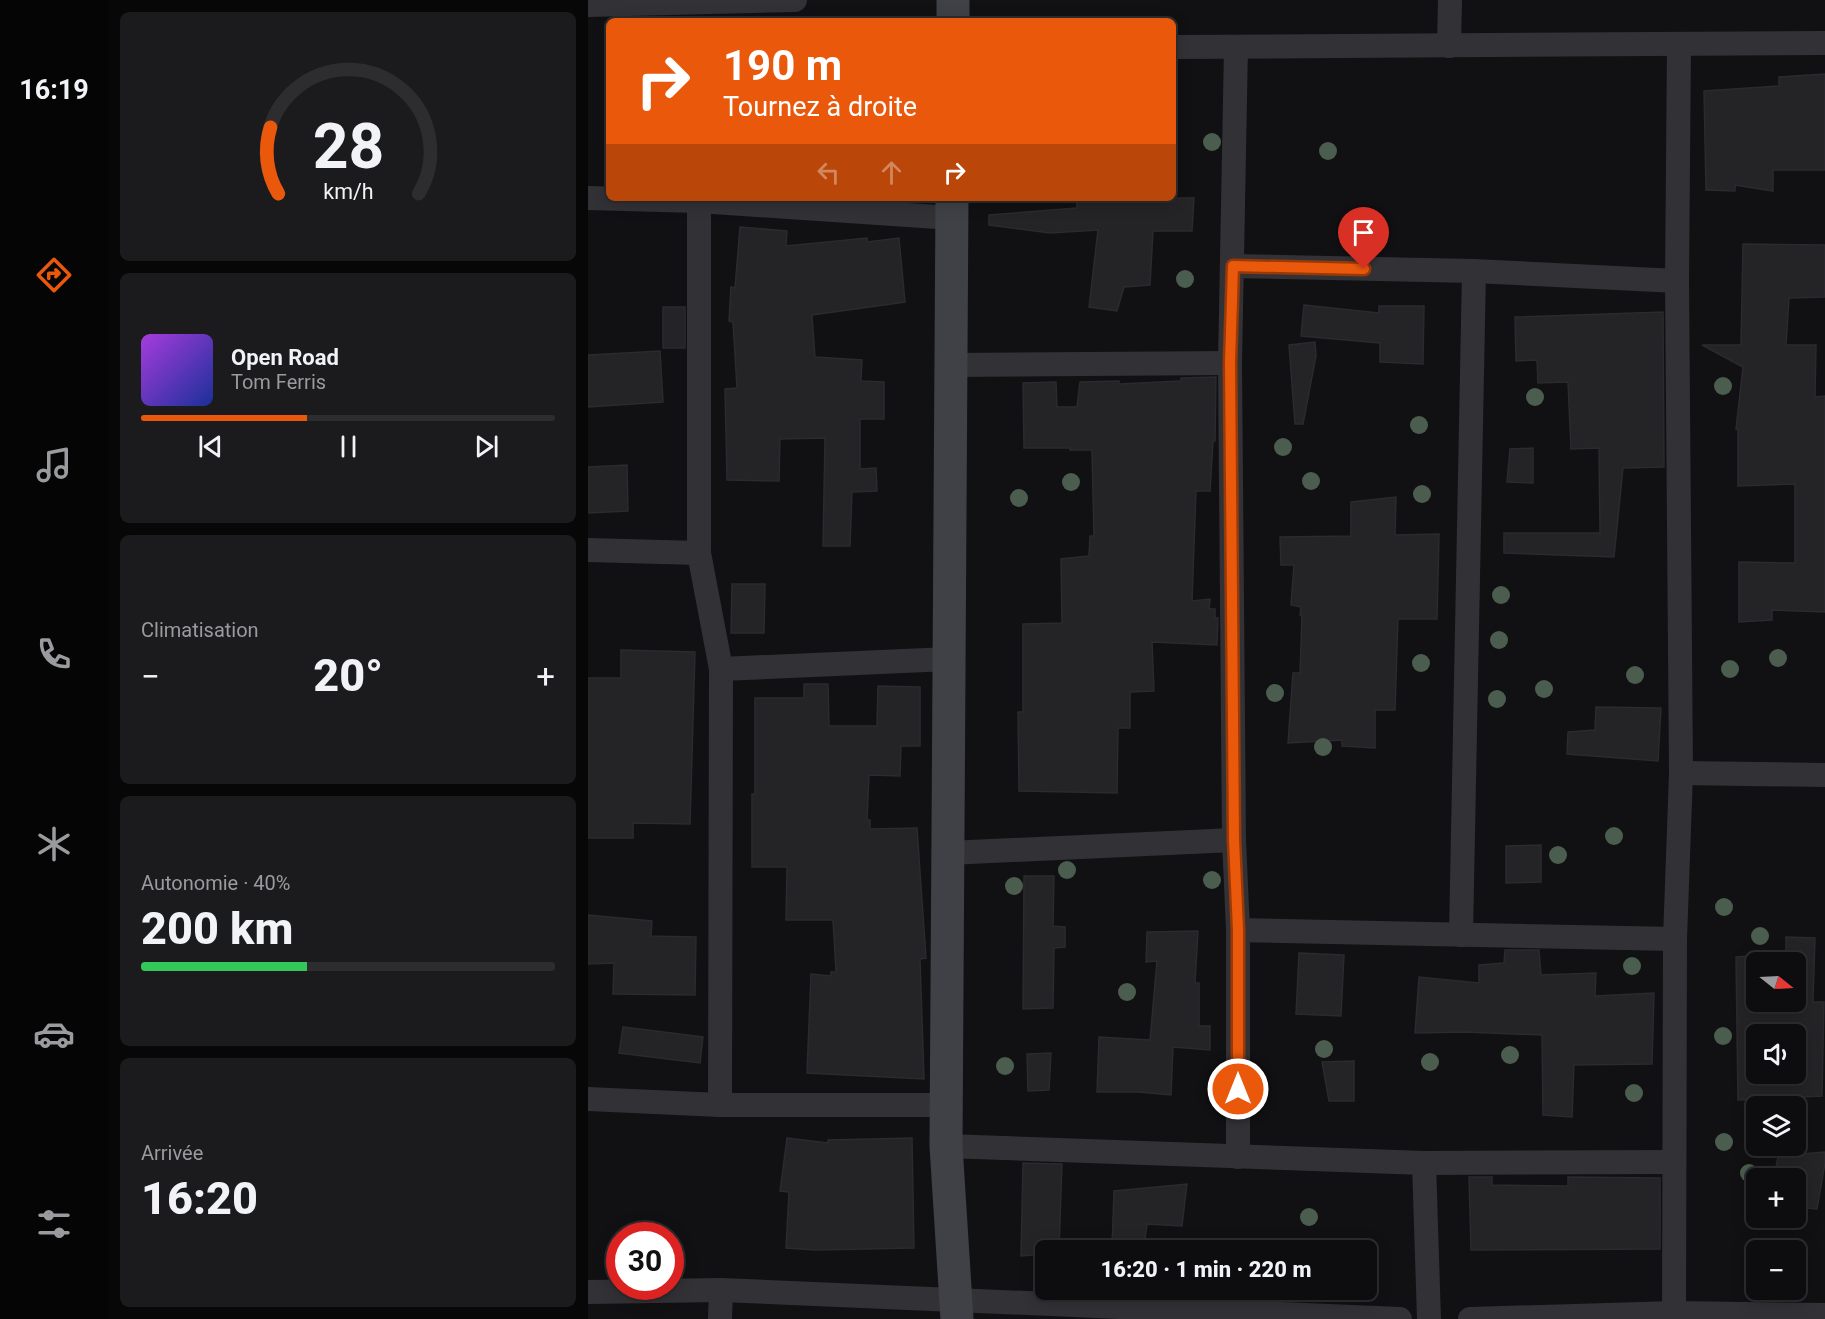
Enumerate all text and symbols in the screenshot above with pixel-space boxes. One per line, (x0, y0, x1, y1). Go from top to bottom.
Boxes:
text: 190 m (723, 41, 842, 90)
icon: right (624, 42, 702, 120)
text: 16:19 (19, 74, 89, 106)
text: Tournez à droite (723, 91, 917, 123)
text: 28 (312, 110, 384, 183)
icon: left (812, 156, 845, 189)
icon: ahead (875, 156, 908, 189)
icon: right (938, 156, 971, 189)
text: km/h (323, 179, 373, 204)
pin (1338, 207, 1389, 269)
icon: arrive (1347, 216, 1380, 249)
icon: directions (33, 254, 75, 296)
text: Open Road (231, 345, 339, 370)
text: Tom Ferris (231, 370, 326, 394)
icon: previous (194, 430, 227, 463)
icon: pause (332, 430, 365, 463)
icon: next (470, 430, 503, 463)
icon: music (33, 444, 75, 486)
text: Climatisation (141, 618, 259, 642)
icon: phone (33, 633, 75, 675)
text: 20° (313, 649, 383, 702)
text: − (141, 657, 160, 696)
text: + (536, 657, 555, 696)
icon: climate (33, 823, 75, 865)
text: Autonomie · 40% (141, 871, 290, 895)
text: 200 km (141, 902, 293, 955)
north arrow (1746, 952, 1806, 1012)
map controls (1746, 952, 1806, 1300)
icon: car (33, 1013, 75, 1055)
button: sound (1746, 1024, 1806, 1084)
position arrow (1206, 1057, 1270, 1121)
button: layers (1746, 1096, 1806, 1156)
text: Arrivée (141, 1141, 203, 1165)
button: + (1746, 1168, 1806, 1228)
text: 16:20 (141, 1172, 258, 1225)
icon: filters (33, 1203, 75, 1245)
speed limit sign: 30 (606, 1222, 684, 1300)
button: − (1746, 1240, 1806, 1300)
text: 16:20 · 1 min · 220 m (1101, 1257, 1311, 1282)

